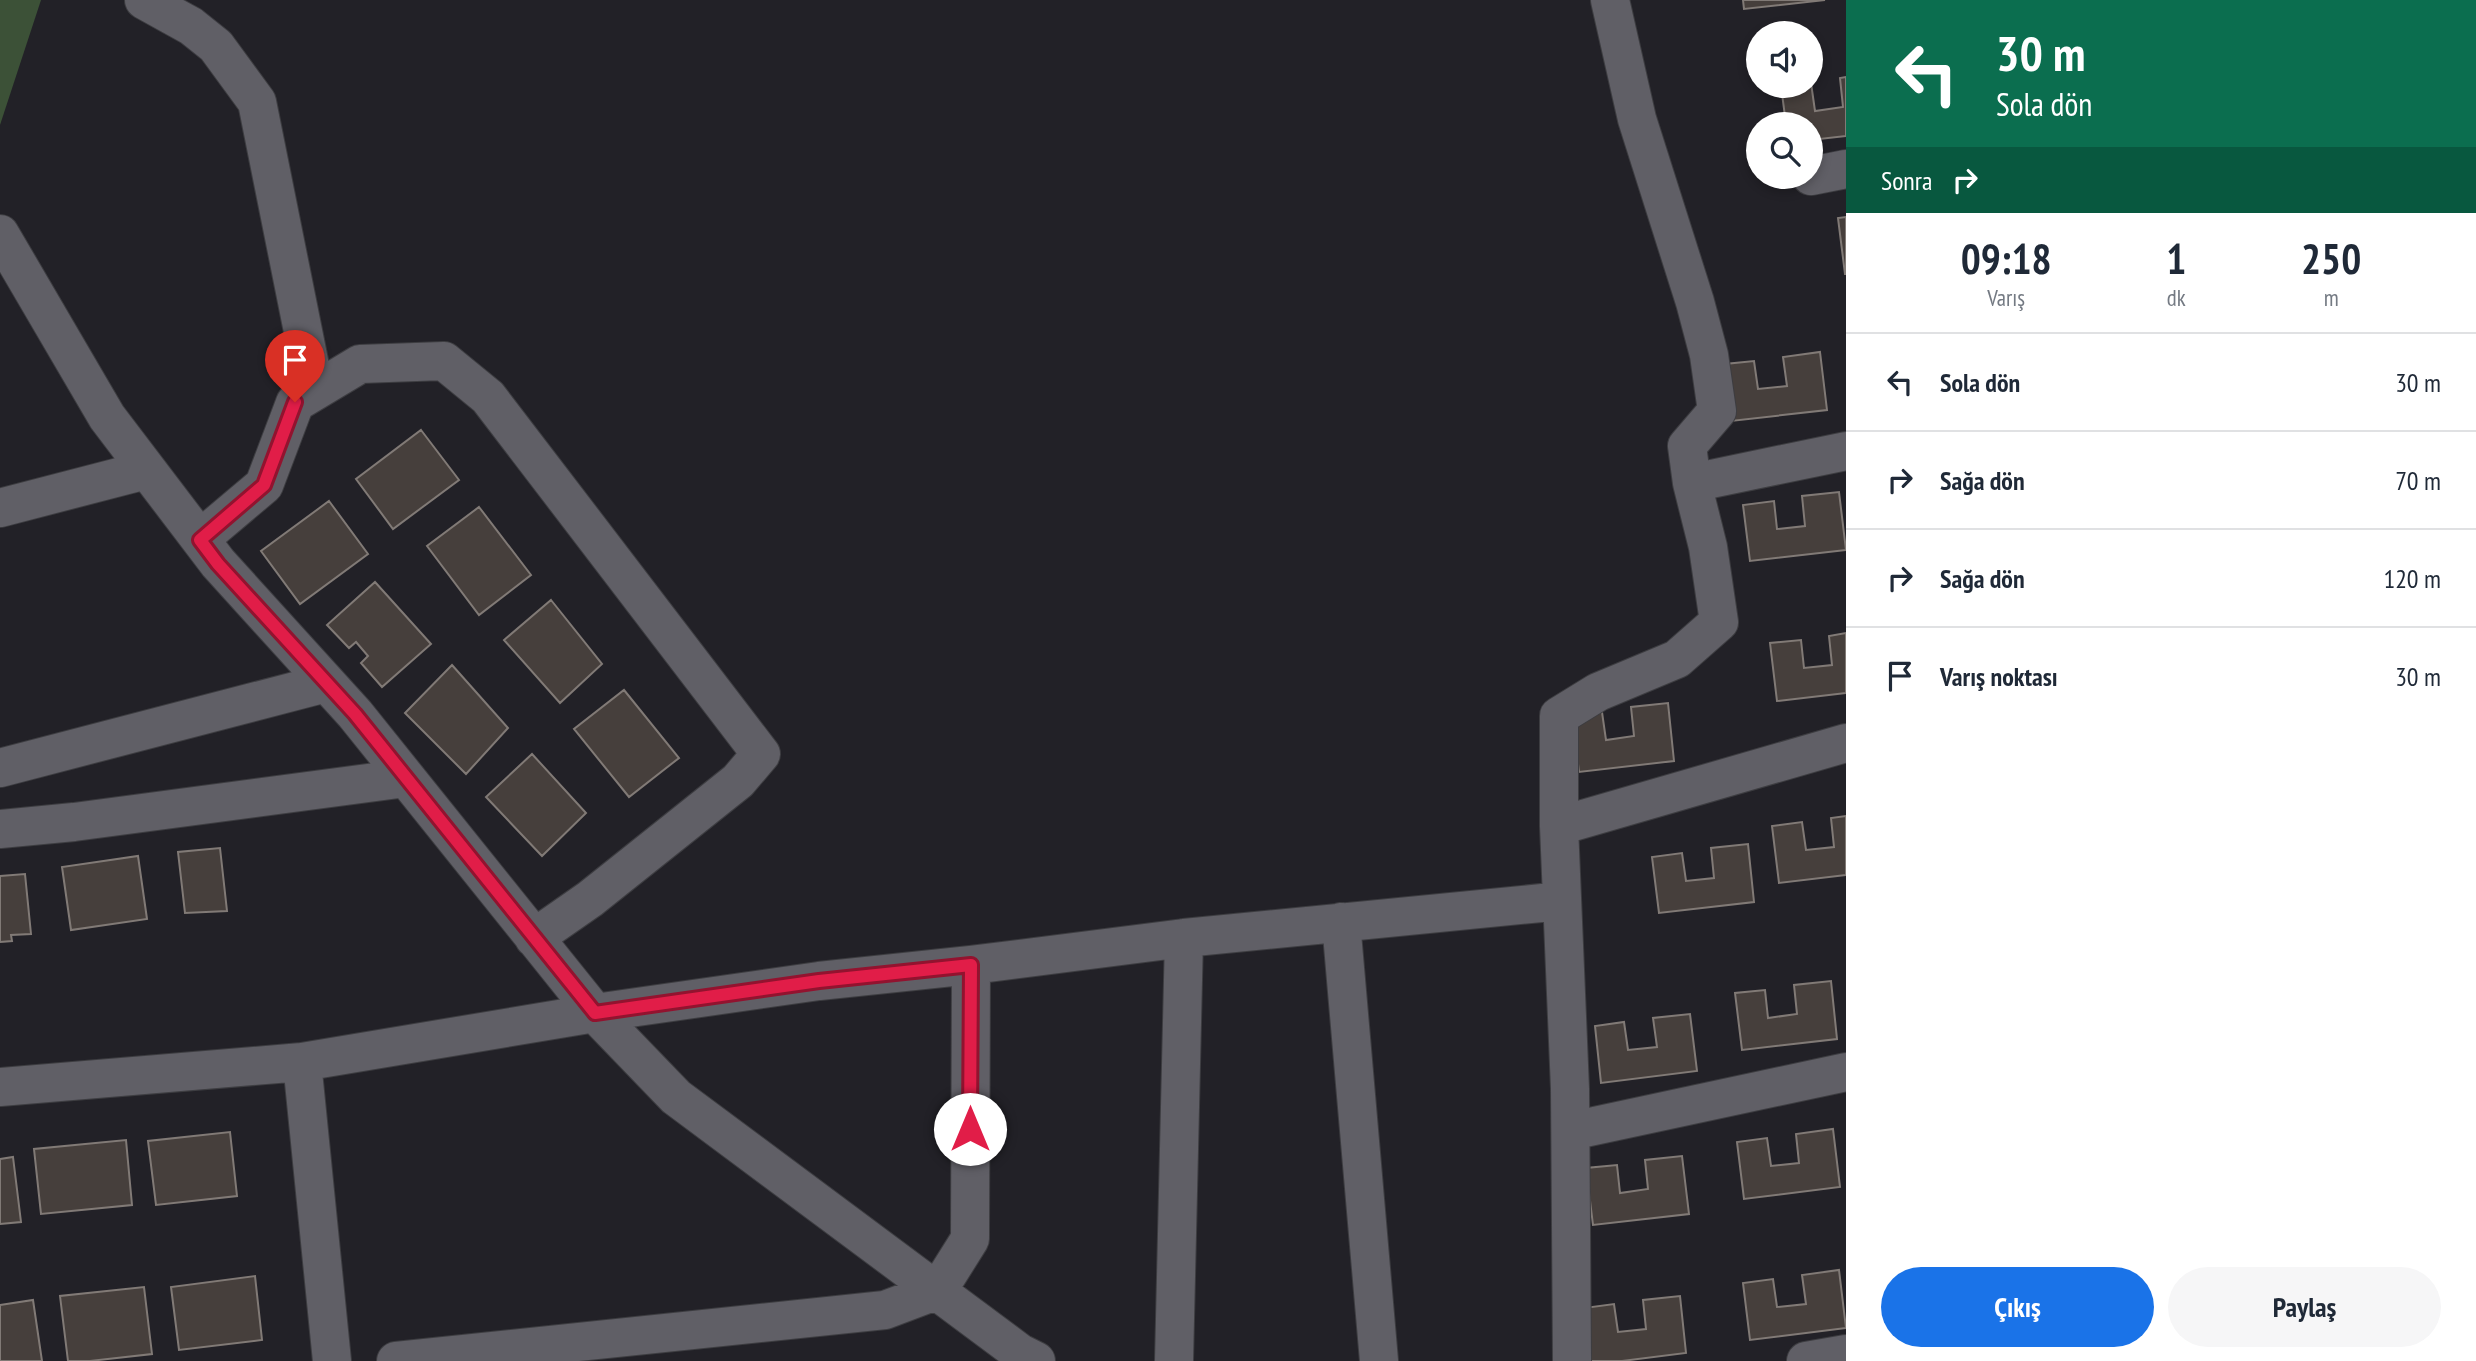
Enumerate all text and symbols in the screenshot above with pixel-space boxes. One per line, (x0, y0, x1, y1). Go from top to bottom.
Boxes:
map controls (1746, 21, 1823, 189)
button: sound (1746, 21, 1823, 98)
text: 30 m (1996, 21, 2085, 85)
icon: left (1881, 28, 1972, 119)
text: Sola dön (1996, 83, 2092, 125)
button: search (1746, 112, 1823, 189)
icon: right (1946, 161, 1984, 199)
text: Sonra (1881, 164, 1932, 197)
text: 09:18 (1961, 231, 2052, 286)
text: 1 (2166, 231, 2186, 286)
text: 250 (2301, 231, 2361, 286)
text: Varış (1987, 283, 2025, 312)
text: dk (2167, 283, 2186, 312)
text: m (2324, 283, 2339, 312)
pin (265, 330, 325, 402)
icon: arrive (276, 341, 314, 379)
icon: left (1881, 363, 1919, 401)
text: Sola dön (1940, 366, 2020, 399)
text: 30 m (2395, 366, 2441, 399)
icon: right (1881, 461, 1919, 499)
text: Sağa dön (1940, 464, 2025, 497)
text: 70 m (2395, 464, 2441, 497)
icon: right (1881, 559, 1919, 597)
text: Sağa dön (1940, 562, 2025, 595)
text: 120 m (2383, 562, 2441, 595)
icon: arrive (1881, 657, 1919, 695)
text: Varış noktası (1940, 660, 2058, 693)
text: 30 m (2395, 660, 2441, 693)
position arrow (933, 1092, 1007, 1166)
button: Çıkış (1881, 1267, 2154, 1347)
button: Paylaş (2168, 1267, 2441, 1347)

